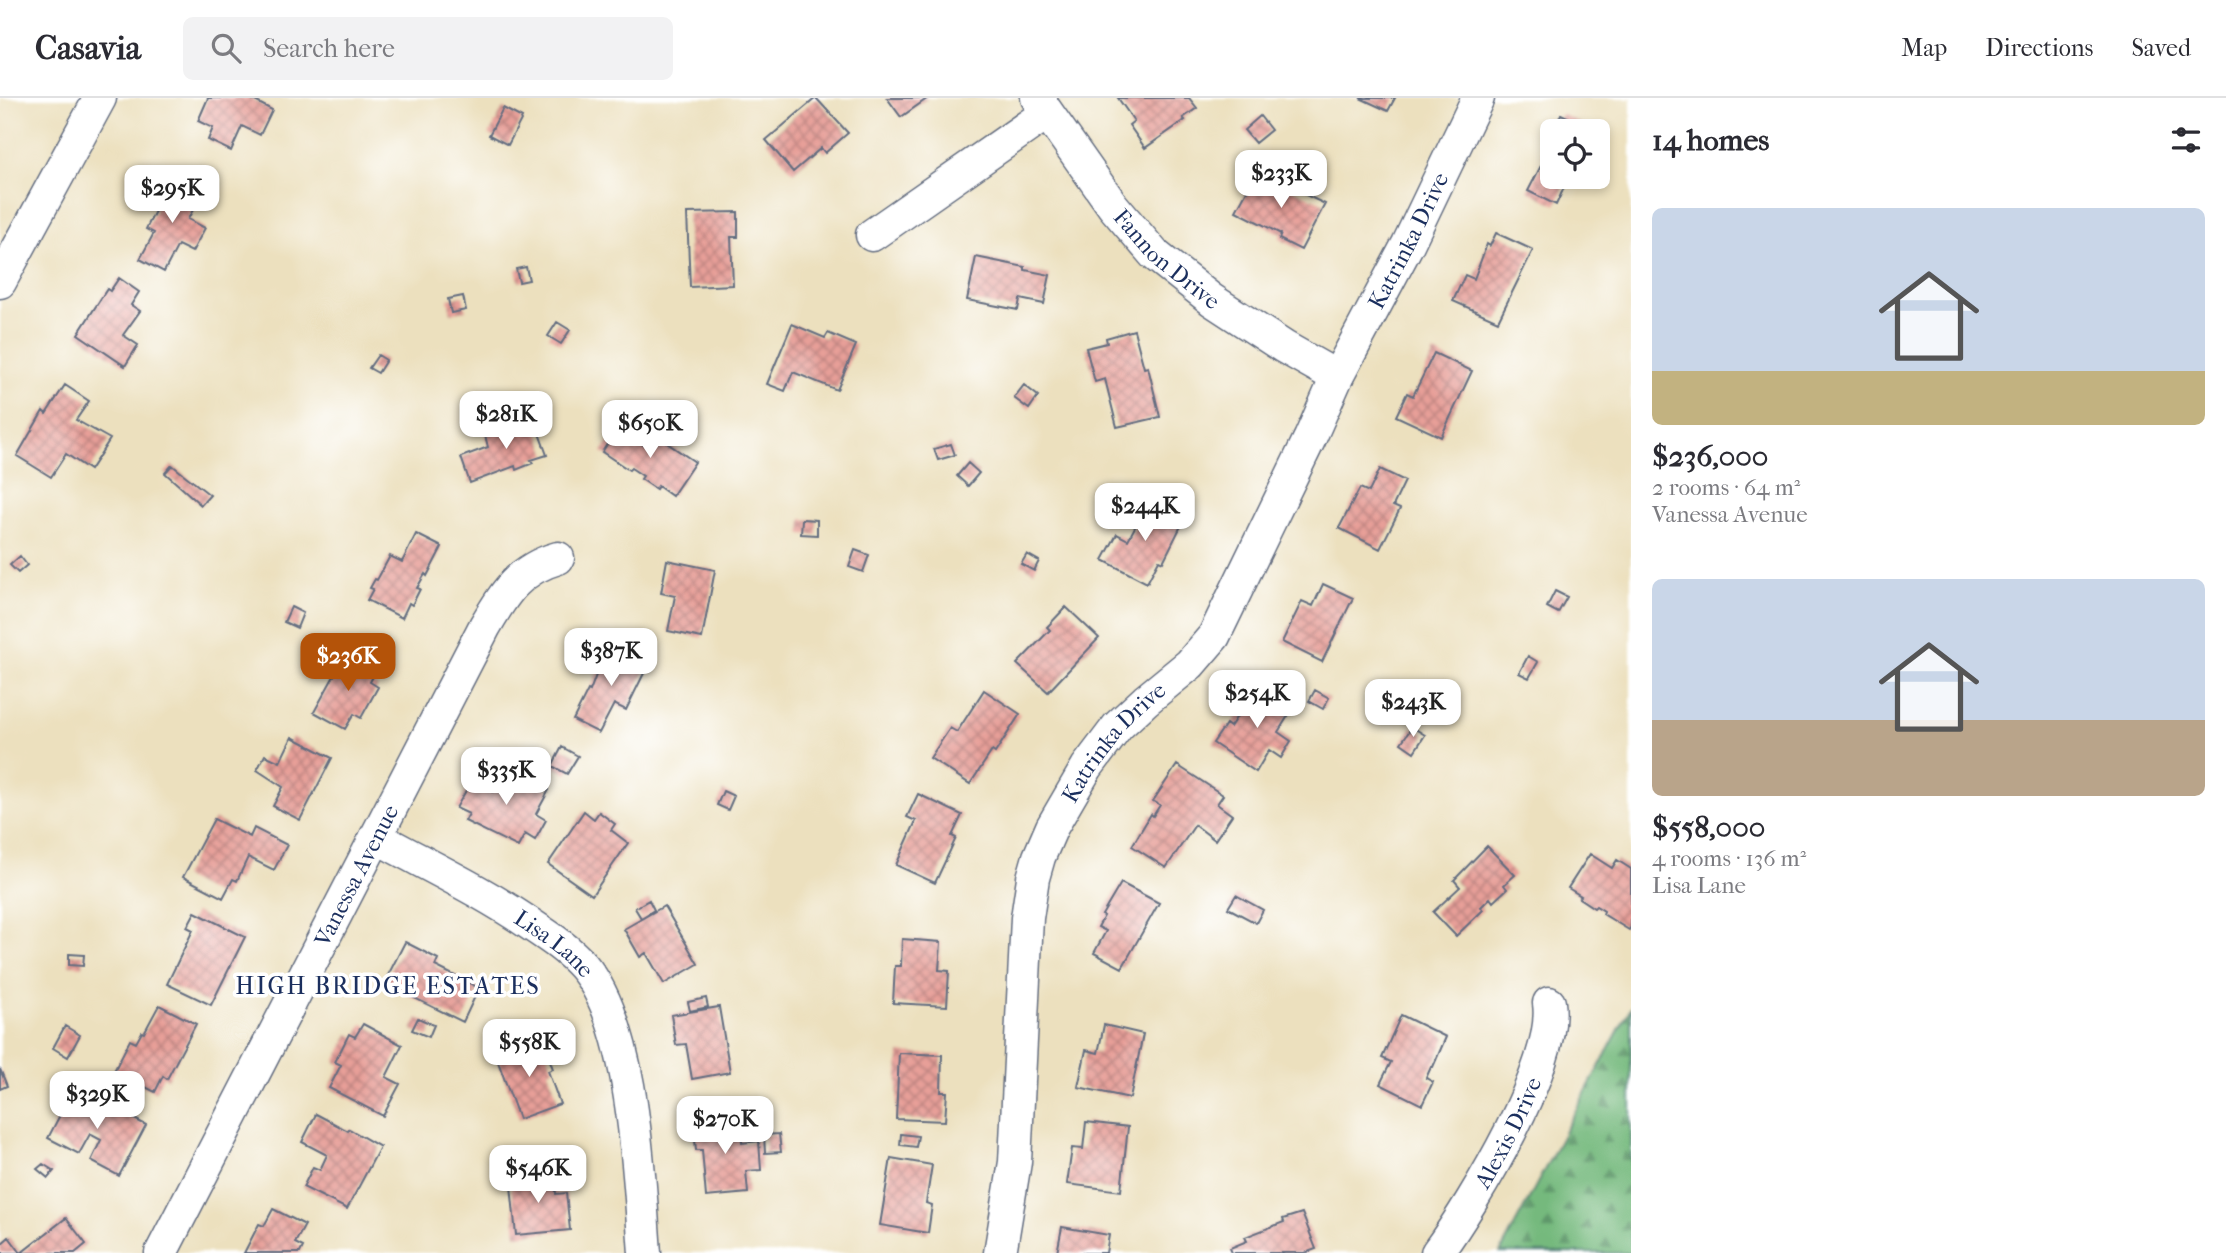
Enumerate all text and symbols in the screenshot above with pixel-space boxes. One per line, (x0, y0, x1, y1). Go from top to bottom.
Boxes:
search box (183, 17, 673, 80)
text: Casavia (35, 29, 141, 68)
icon: search (207, 29, 245, 67)
text: Search here (263, 33, 395, 64)
text: Map (1901, 34, 1947, 62)
text: Directions (1985, 34, 2093, 62)
text: Saved (2131, 34, 2191, 62)
map controls (1540, 119, 1610, 189)
button: locate (1540, 119, 1610, 189)
icon: filters (2167, 121, 2205, 159)
text: 14 homes (1652, 123, 1769, 158)
pin: $233K (1232, 150, 1330, 210)
text: $233K (1251, 159, 1311, 186)
pin: $295K (123, 166, 221, 225)
street label: Katrinka Drive (1363, 168, 1454, 314)
text: $295K (140, 174, 204, 201)
street label: Fannon Drive (1108, 204, 1225, 315)
icon: home (1866, 253, 1992, 379)
pin: $281K (457, 392, 555, 451)
text: $281K (476, 400, 536, 427)
pin: $650K (601, 400, 699, 460)
text: $650K (618, 409, 682, 436)
text: $236,000 (1652, 439, 1768, 474)
text: 2 rooms · 64 m² (1652, 474, 1800, 501)
pin: $244K (1096, 484, 1194, 543)
text: $244K (1111, 492, 1179, 519)
text: Vanessa Avenue (1652, 501, 1808, 528)
icon: home (1866, 624, 1992, 750)
pin: $387K (562, 628, 660, 688)
pin: $236K (299, 634, 397, 693)
text: $387K (580, 637, 642, 664)
text: $236K (316, 642, 380, 669)
pin: $254K (1208, 670, 1306, 730)
street label: Katrinka Drive (1056, 677, 1171, 807)
text: $254K (1225, 679, 1289, 706)
pin: $243K (1364, 680, 1462, 739)
text: $243K (1381, 688, 1445, 715)
pin: $335K (457, 748, 555, 807)
text: $335K (477, 756, 535, 783)
street label: Vanessa Avenue (308, 800, 404, 952)
text: $558,000 (1652, 810, 1765, 845)
text: 4 rooms · 136 m² (1652, 845, 1806, 872)
text: Lisa Lane (1652, 872, 1746, 899)
street label: Lisa Lane (509, 904, 600, 983)
district label: HIGH BRIDGE ESTATES (235, 972, 541, 1000)
pin: $558K (480, 1020, 578, 1079)
text: $558K (499, 1028, 559, 1055)
pin: $329K (48, 1072, 146, 1131)
street label: Alexis Drive (1469, 1073, 1547, 1194)
text: $329K (66, 1080, 128, 1107)
pin: $270K (676, 1096, 774, 1156)
text: $270K (693, 1105, 757, 1132)
pin: $546K (489, 1146, 587, 1205)
text: $546K (505, 1154, 571, 1181)

